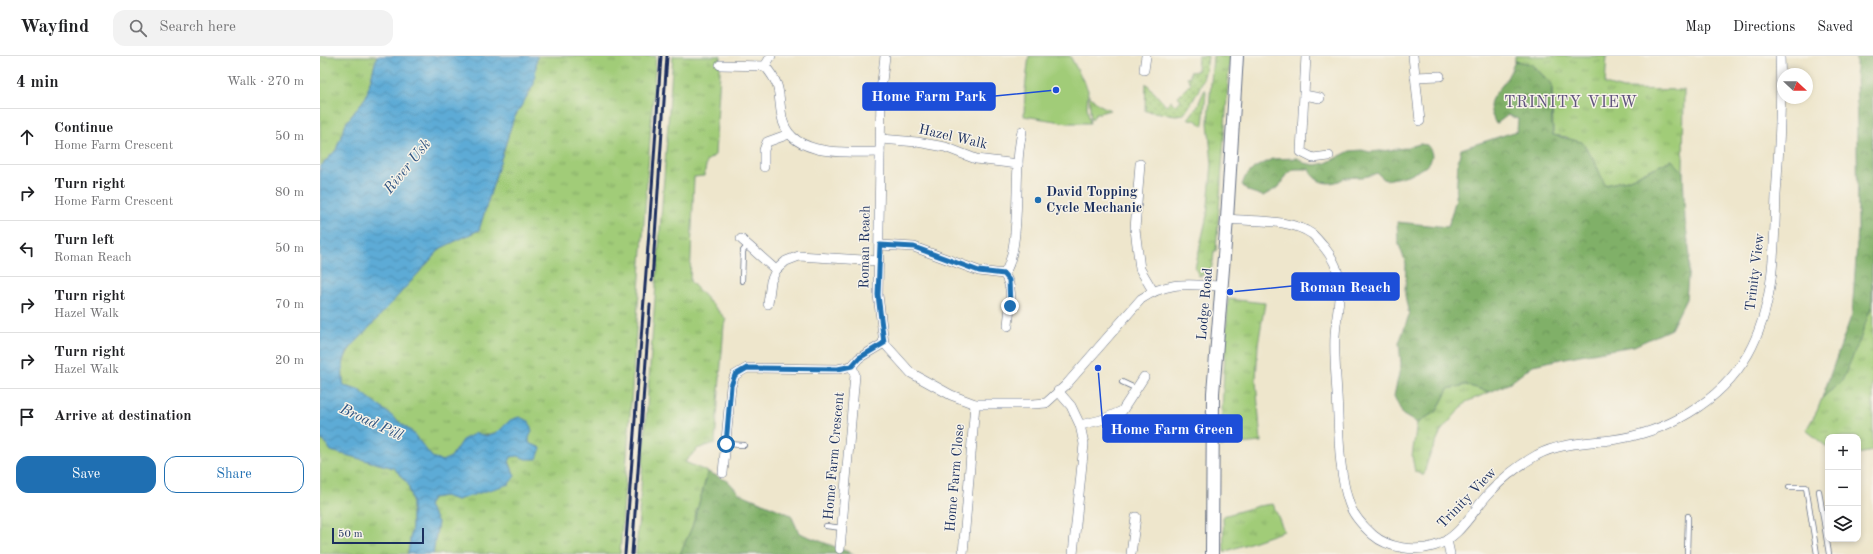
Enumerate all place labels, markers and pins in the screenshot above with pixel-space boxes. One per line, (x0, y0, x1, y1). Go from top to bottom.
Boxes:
callout: Home Farm Park (863, 83, 995, 110)
place label: David Topping Cycle Mechanic (1046, 185, 1142, 215)
marker: David Topping Cycle Mechanic (1033, 195, 1043, 205)
callout: Roman Reach (1292, 273, 1399, 300)
callout: Home Farm Green (1103, 415, 1242, 442)

